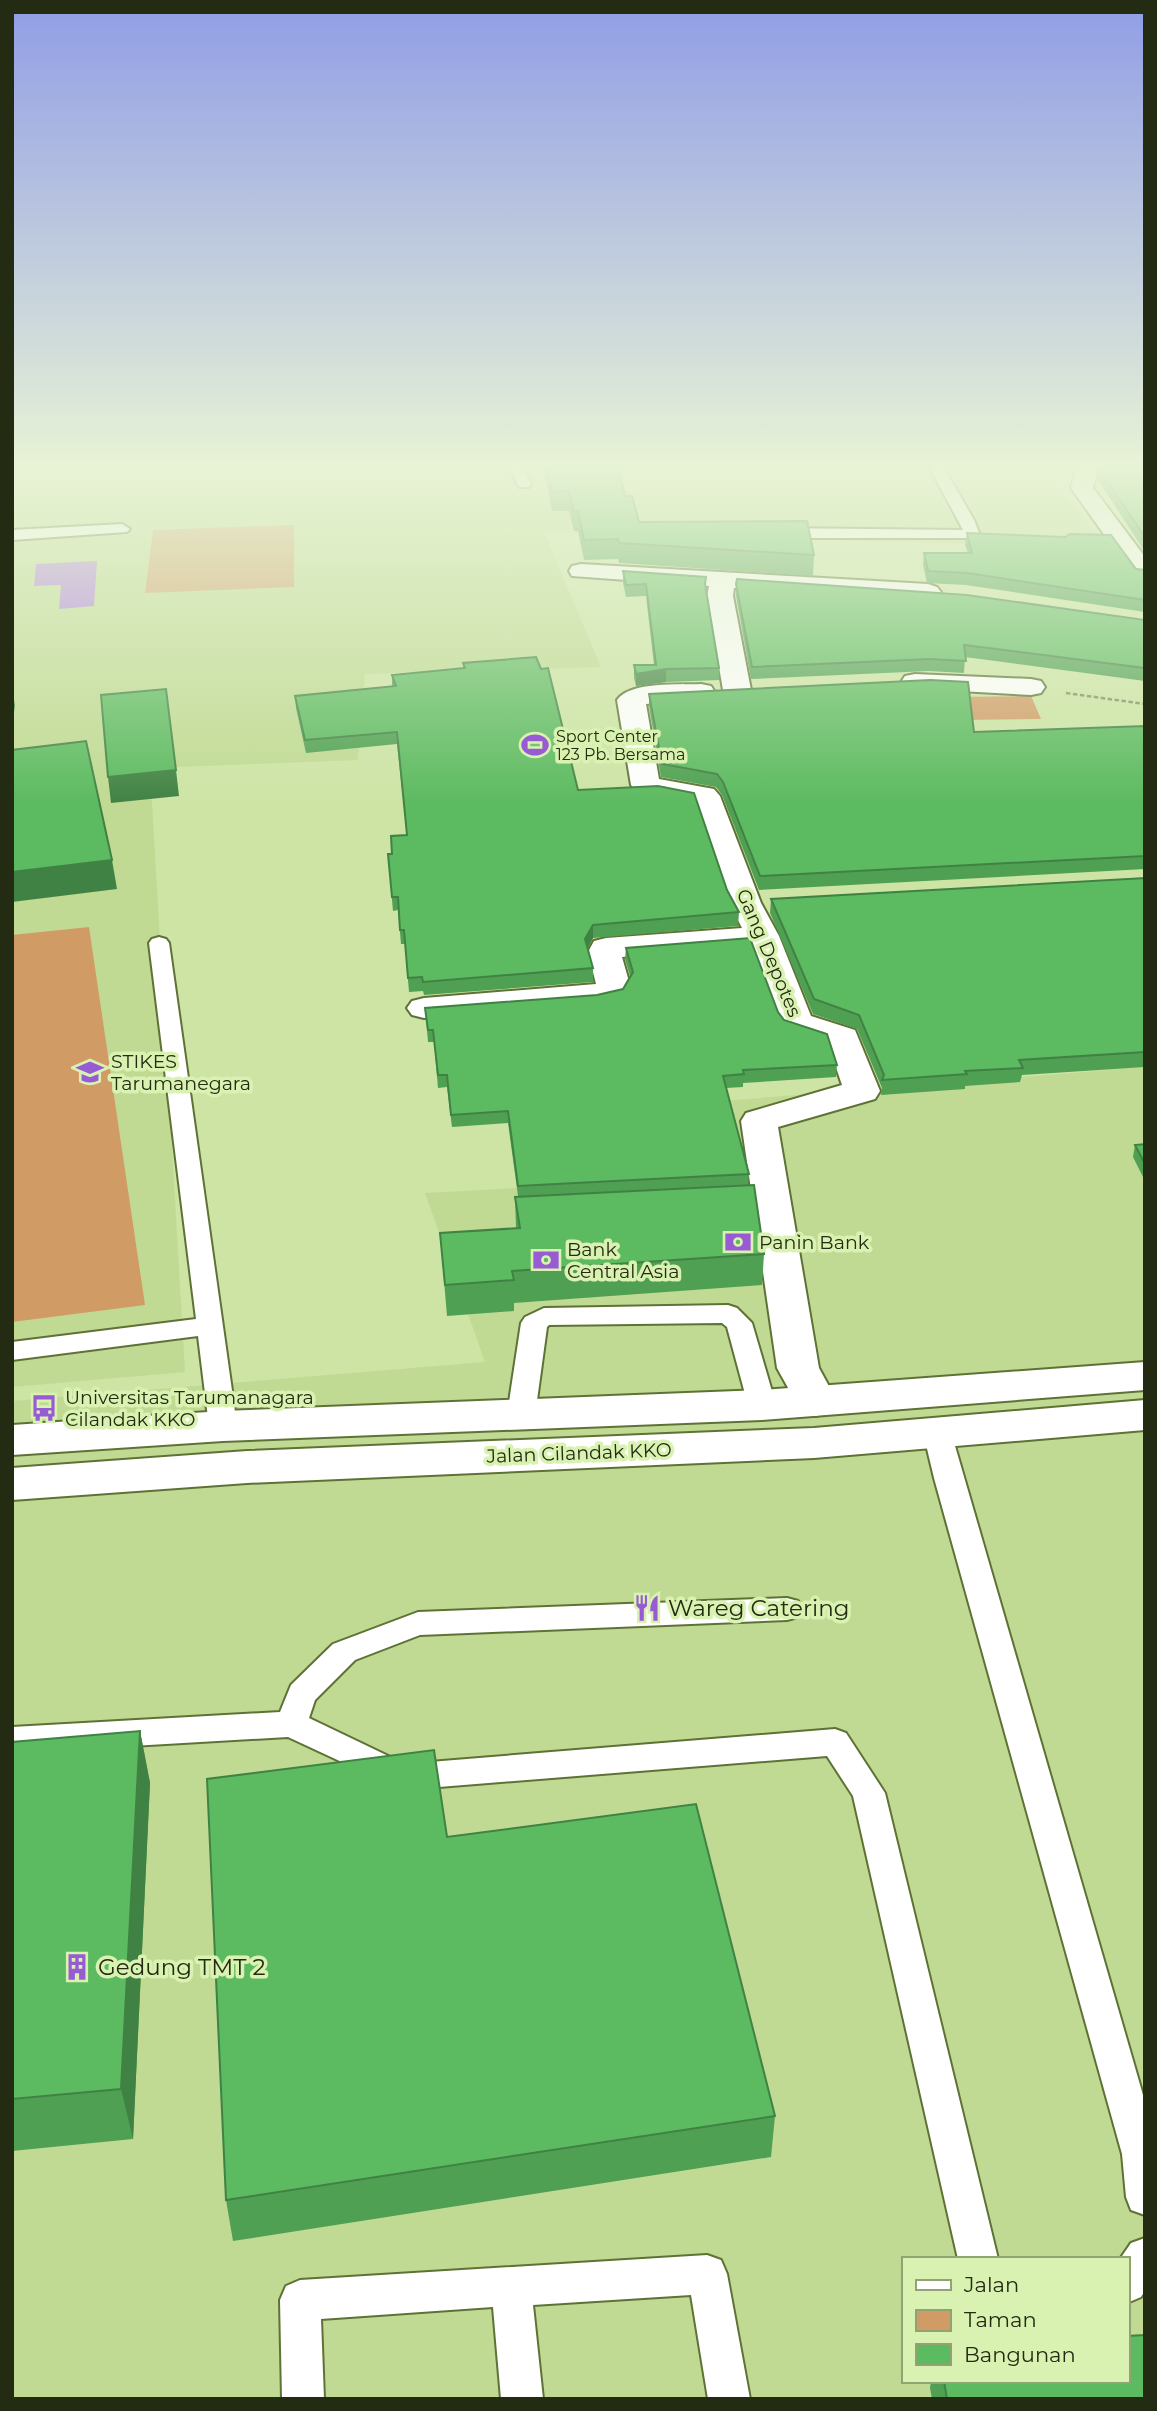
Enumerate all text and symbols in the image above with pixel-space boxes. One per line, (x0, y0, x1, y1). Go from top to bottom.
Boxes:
place label: Sport Center 123 Pb. Bersama (556, 727, 686, 764)
sports icon: Sport Center 123 Pb. Bersama (520, 730, 550, 760)
street label: Gang Depotes (732, 886, 806, 1020)
place label: STIKES Tarumanegara (111, 1050, 251, 1095)
school or university icon: STIKES Tarumanegara (75, 1057, 105, 1087)
bank icon: Panin Bank (723, 1227, 753, 1257)
place label: Panin Bank (759, 1231, 870, 1254)
place label: Bank Central Asia (567, 1238, 679, 1283)
bank icon: Bank Central Asia (531, 1245, 561, 1275)
place label: Universitas Tarumanagara Cilandak KKO (65, 1386, 314, 1431)
bus stop icon: Universitas Tarumanagara Cilandak KKO (29, 1393, 59, 1423)
street label: Jalan Cilandak KKO (485, 1438, 672, 1468)
restaurant icon: Wareg Catering (632, 1593, 662, 1623)
place label: Wareg Catering (668, 1594, 850, 1622)
building icon: Gedung TMT 2 (62, 1952, 92, 1982)
place label: Gedung TMT 2 (98, 1953, 266, 1981)
legend (902, 2257, 1129, 2383)
text: Jalan (963, 2272, 1019, 2297)
text: Taman (964, 2307, 1037, 2332)
text: Bangunan (964, 2342, 1076, 2367)

